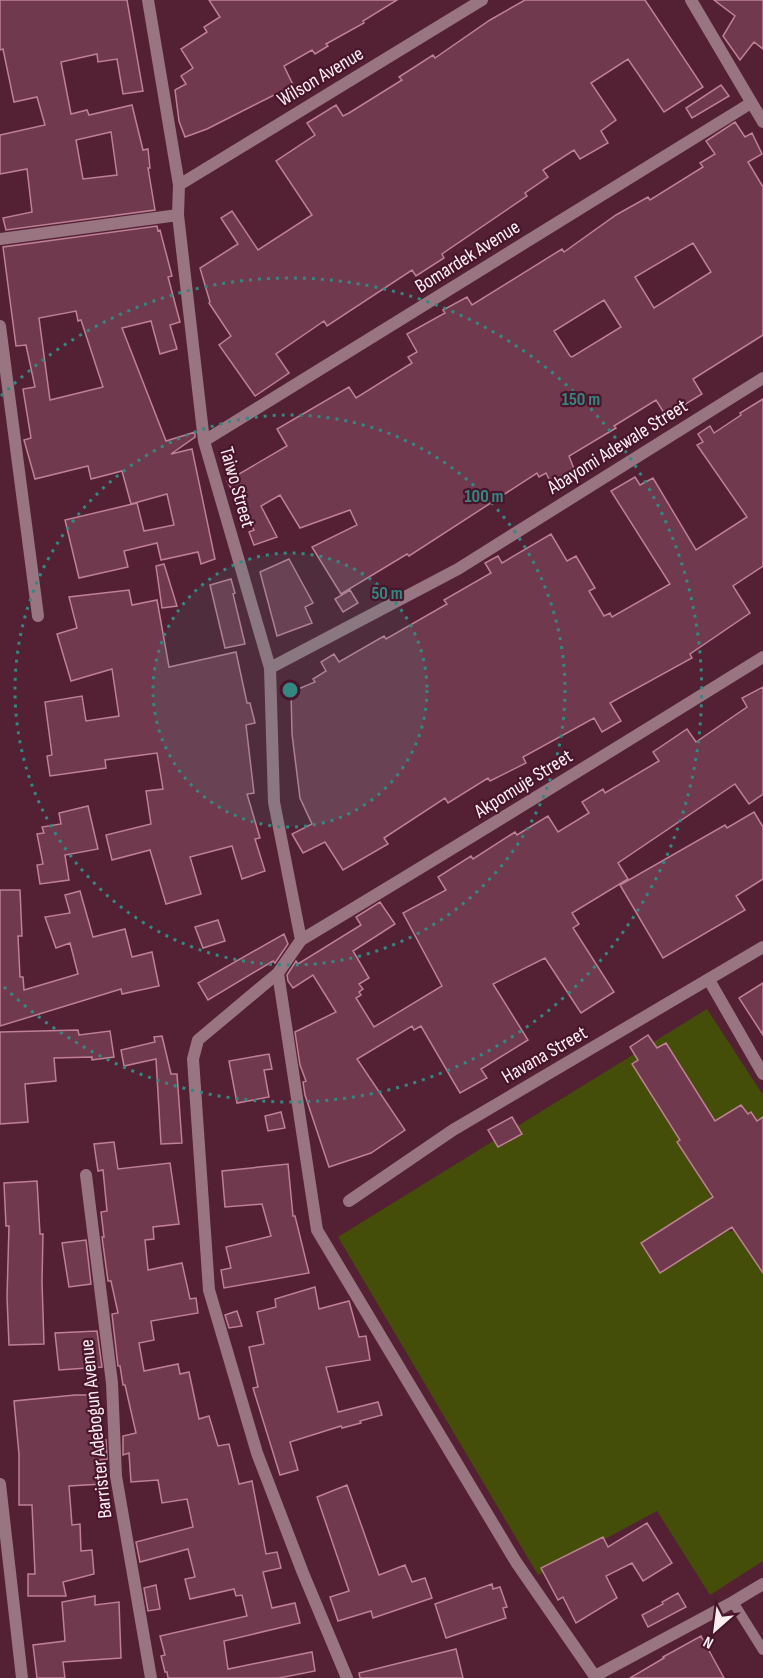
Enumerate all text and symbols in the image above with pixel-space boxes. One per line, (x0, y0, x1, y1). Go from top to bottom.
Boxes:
street label: Wilson Avenue (273, 42, 368, 112)
street label: Bomardek Avenue (411, 215, 524, 299)
text: 150 m (562, 389, 600, 410)
street label: Abayomi Adewale Street (542, 394, 692, 500)
street label: Taiwo Street (214, 444, 260, 530)
text: 100 m (465, 486, 504, 507)
text: 50 m (371, 583, 403, 604)
centre of rings (280, 680, 300, 700)
street label: Akpomuje Street (469, 744, 577, 824)
street label: Havana Street (498, 1021, 591, 1089)
street label: Barrister Adebogun Avenue (75, 1338, 117, 1520)
north arrow (685, 1600, 745, 1660)
text: N (700, 1632, 717, 1652)

